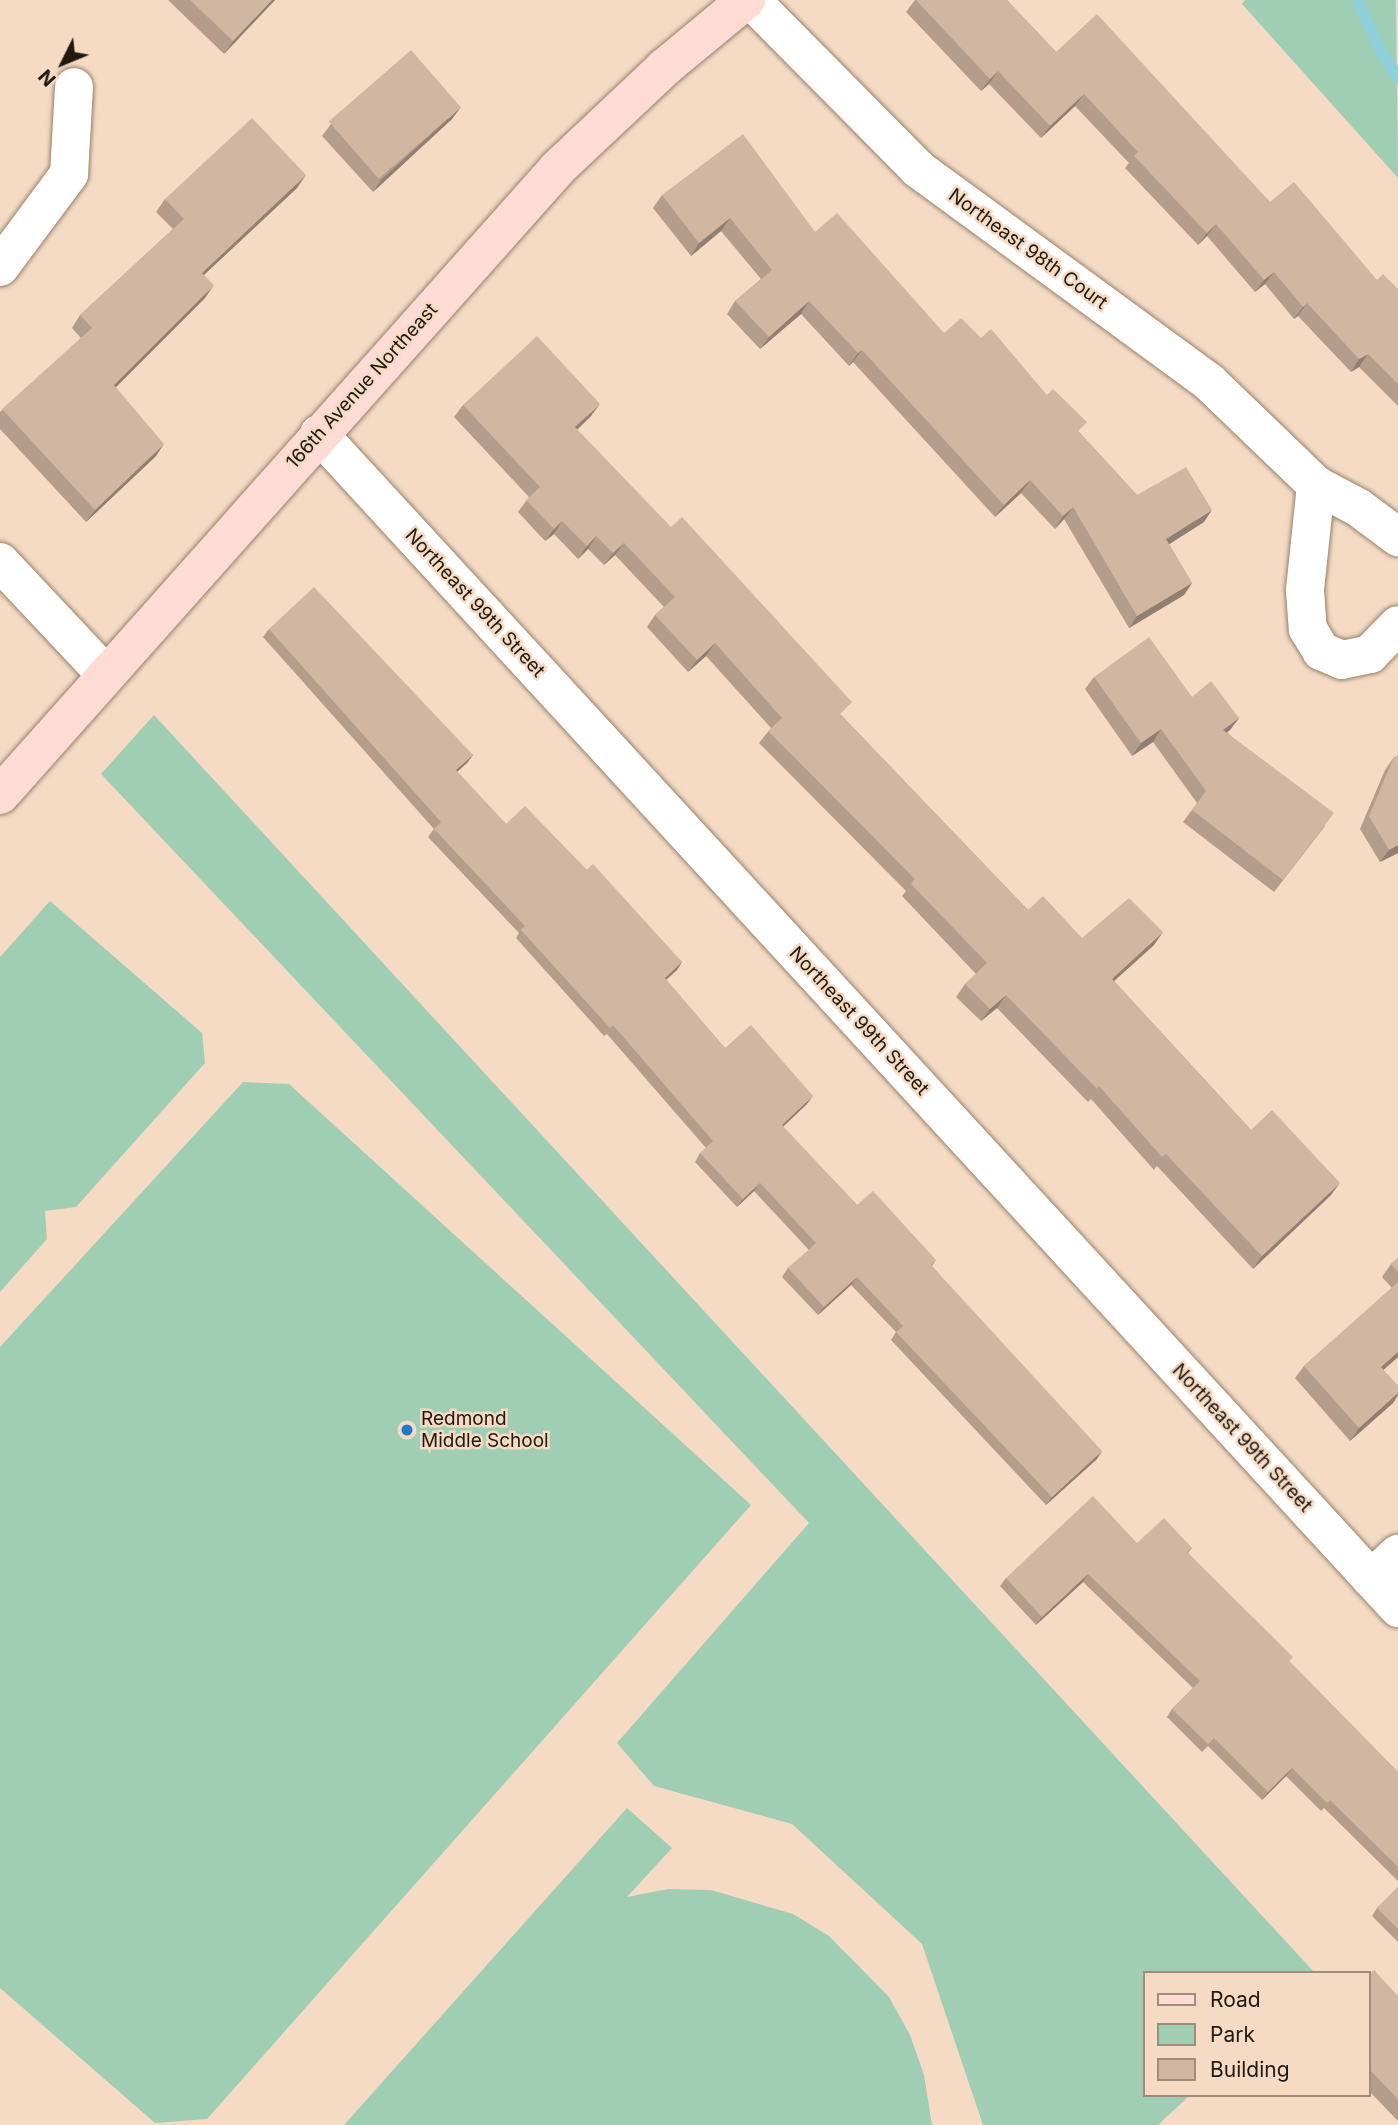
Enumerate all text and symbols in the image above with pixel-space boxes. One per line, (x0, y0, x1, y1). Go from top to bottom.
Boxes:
north arrow (28, 28, 98, 98)
text: N (34, 65, 61, 91)
street label: Northeast 98th Court (944, 184, 1112, 314)
street label: 166th Avenue Northeast (282, 299, 442, 473)
street label: Northeast 99th Street (400, 524, 550, 682)
street label: Northeast 99th Street (784, 942, 934, 1100)
street label: Northeast 99th Street (1167, 1359, 1317, 1517)
place label: Redmond Middle School (421, 1408, 549, 1452)
marker: Redmond Middle School (399, 1422, 415, 1438)
legend (1142, 1971, 1370, 2097)
text: Road (1210, 1987, 1261, 2012)
text: Park (1210, 2022, 1255, 2047)
text: Building (1210, 2057, 1290, 2082)

